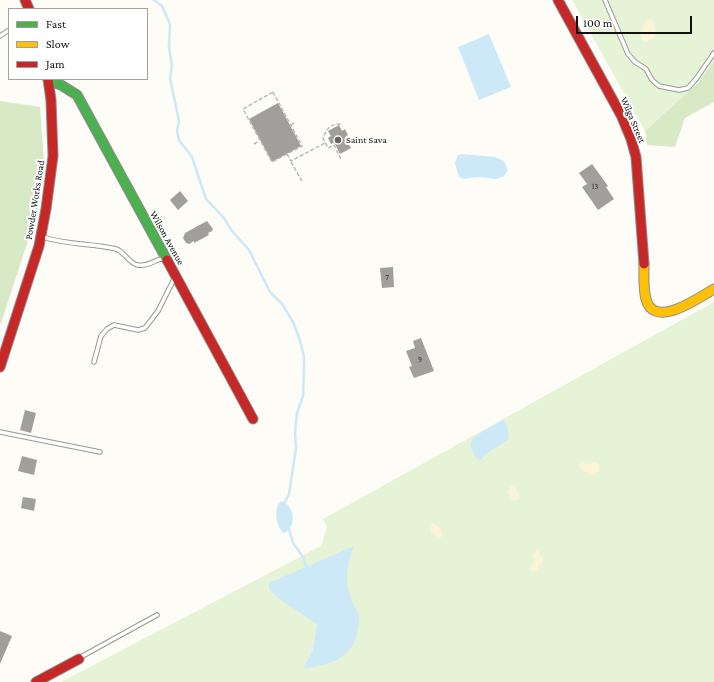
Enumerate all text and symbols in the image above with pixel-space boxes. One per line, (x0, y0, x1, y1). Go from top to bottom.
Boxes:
legend (8, 8, 148, 80)
scale bar (578, 8, 694, 34)
text: 100 m (583, 16, 612, 30)
text: Fast (46, 17, 66, 31)
text: Slow (46, 37, 70, 51)
text: Jam (46, 57, 65, 71)
street label: Wilga Street (618, 95, 648, 145)
place label: Saint Sava (346, 134, 387, 146)
marker: Saint Sava (333, 135, 343, 145)
street label: Powder Works Road (23, 159, 47, 241)
house number: 13 (592, 182, 598, 192)
street label: Wilson Avenue (147, 209, 187, 267)
house number: 7 (385, 273, 389, 283)
house number: 9 (418, 355, 422, 365)

